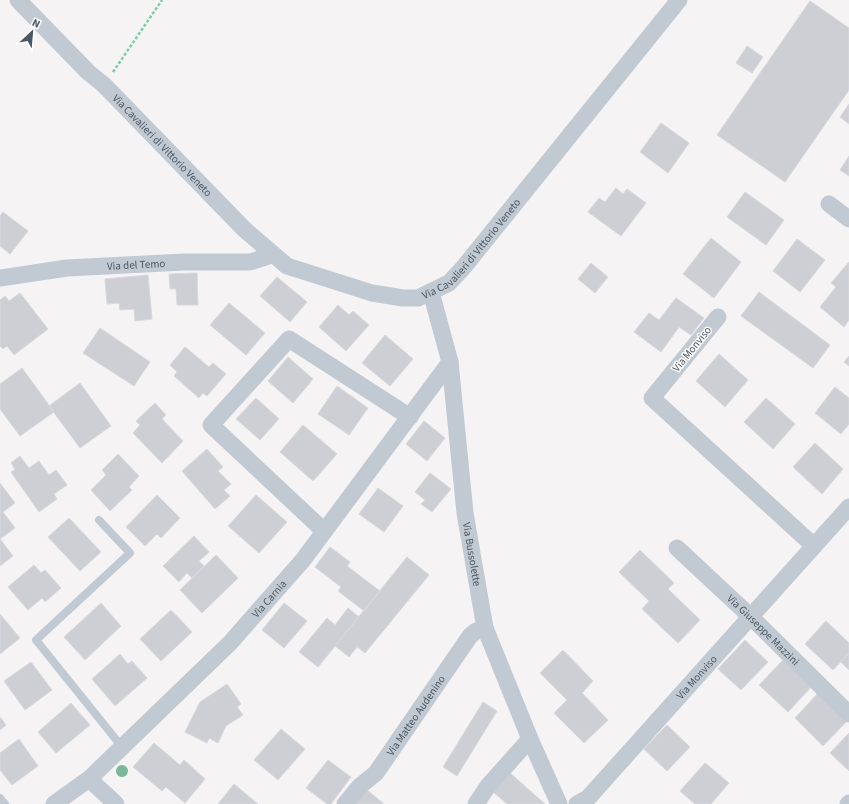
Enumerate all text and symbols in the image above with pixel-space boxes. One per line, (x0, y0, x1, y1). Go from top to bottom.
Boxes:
north arrow (12, 12, 52, 52)
text: N (30, 15, 43, 32)
street label: Via Cavalieri di Vittorio Veneto (109, 91, 216, 200)
street label: Via Cavalieri di Vittorio Veneto (419, 195, 524, 303)
street label: Via del Temo (107, 255, 166, 273)
street label: Via Monviso (669, 323, 715, 375)
street label: Via Bussolette (459, 521, 485, 588)
street label: Via Carnia (248, 576, 290, 621)
street label: Via Giuseppe Mazzini (724, 591, 803, 669)
street label: Via Monviso (673, 652, 720, 702)
street label: Via Matteo Audenino (383, 672, 449, 759)

